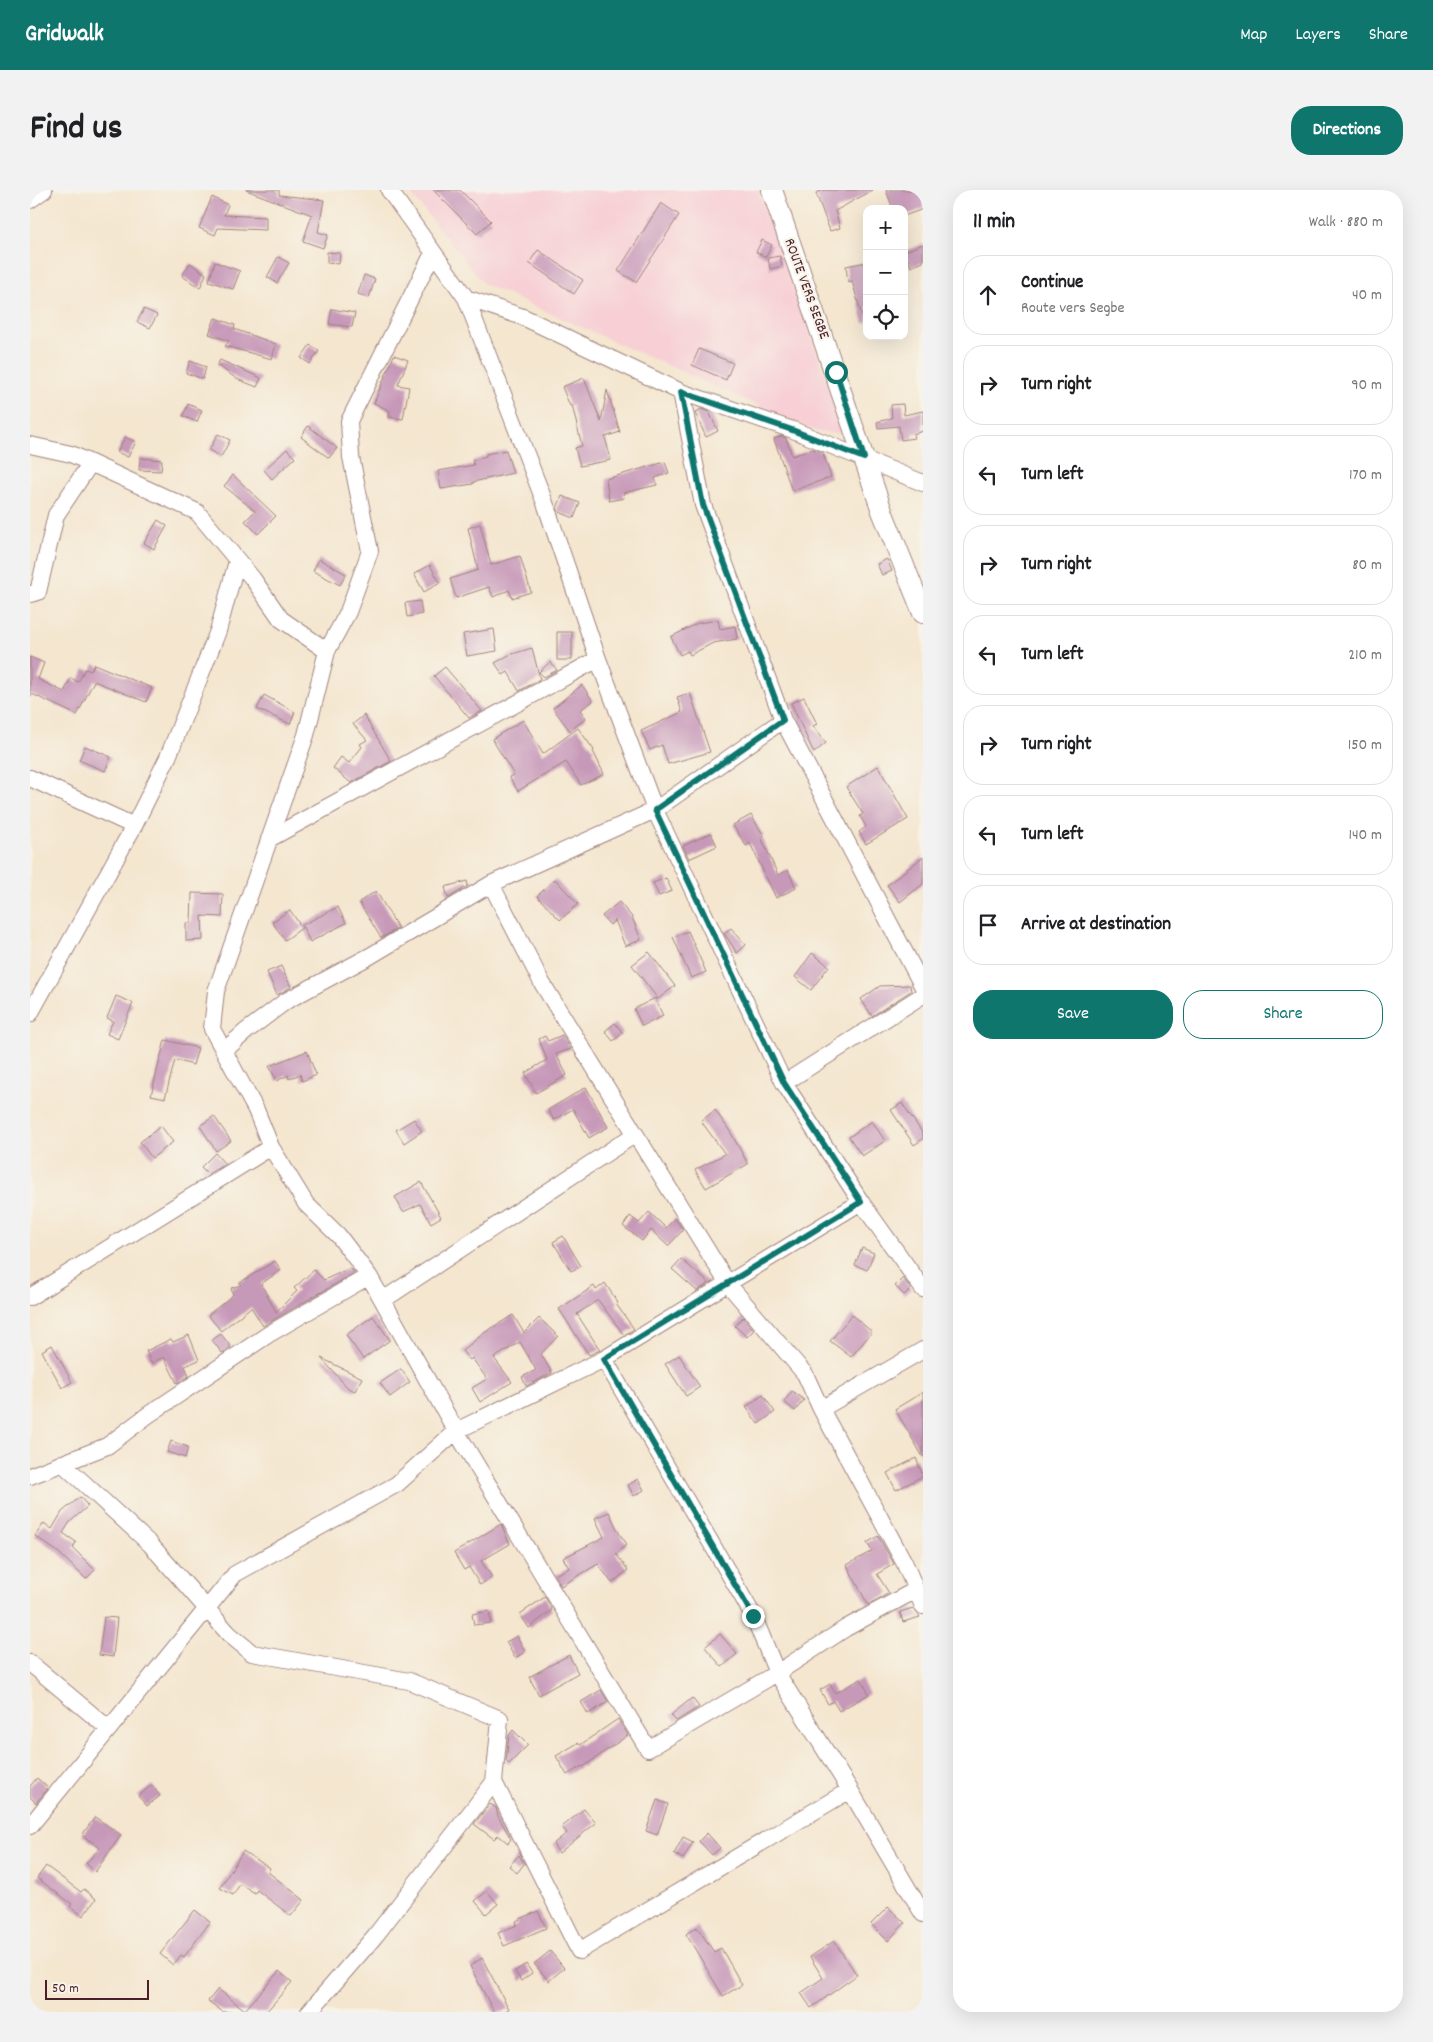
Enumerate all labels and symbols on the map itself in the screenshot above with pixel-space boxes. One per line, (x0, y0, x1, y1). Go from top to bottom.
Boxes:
street label: ROUTE VERS SEGBE (778, 236, 834, 343)
route start (825, 361, 848, 384)
route end (742, 1605, 765, 1628)
scale bar (45, 1977, 149, 2000)

